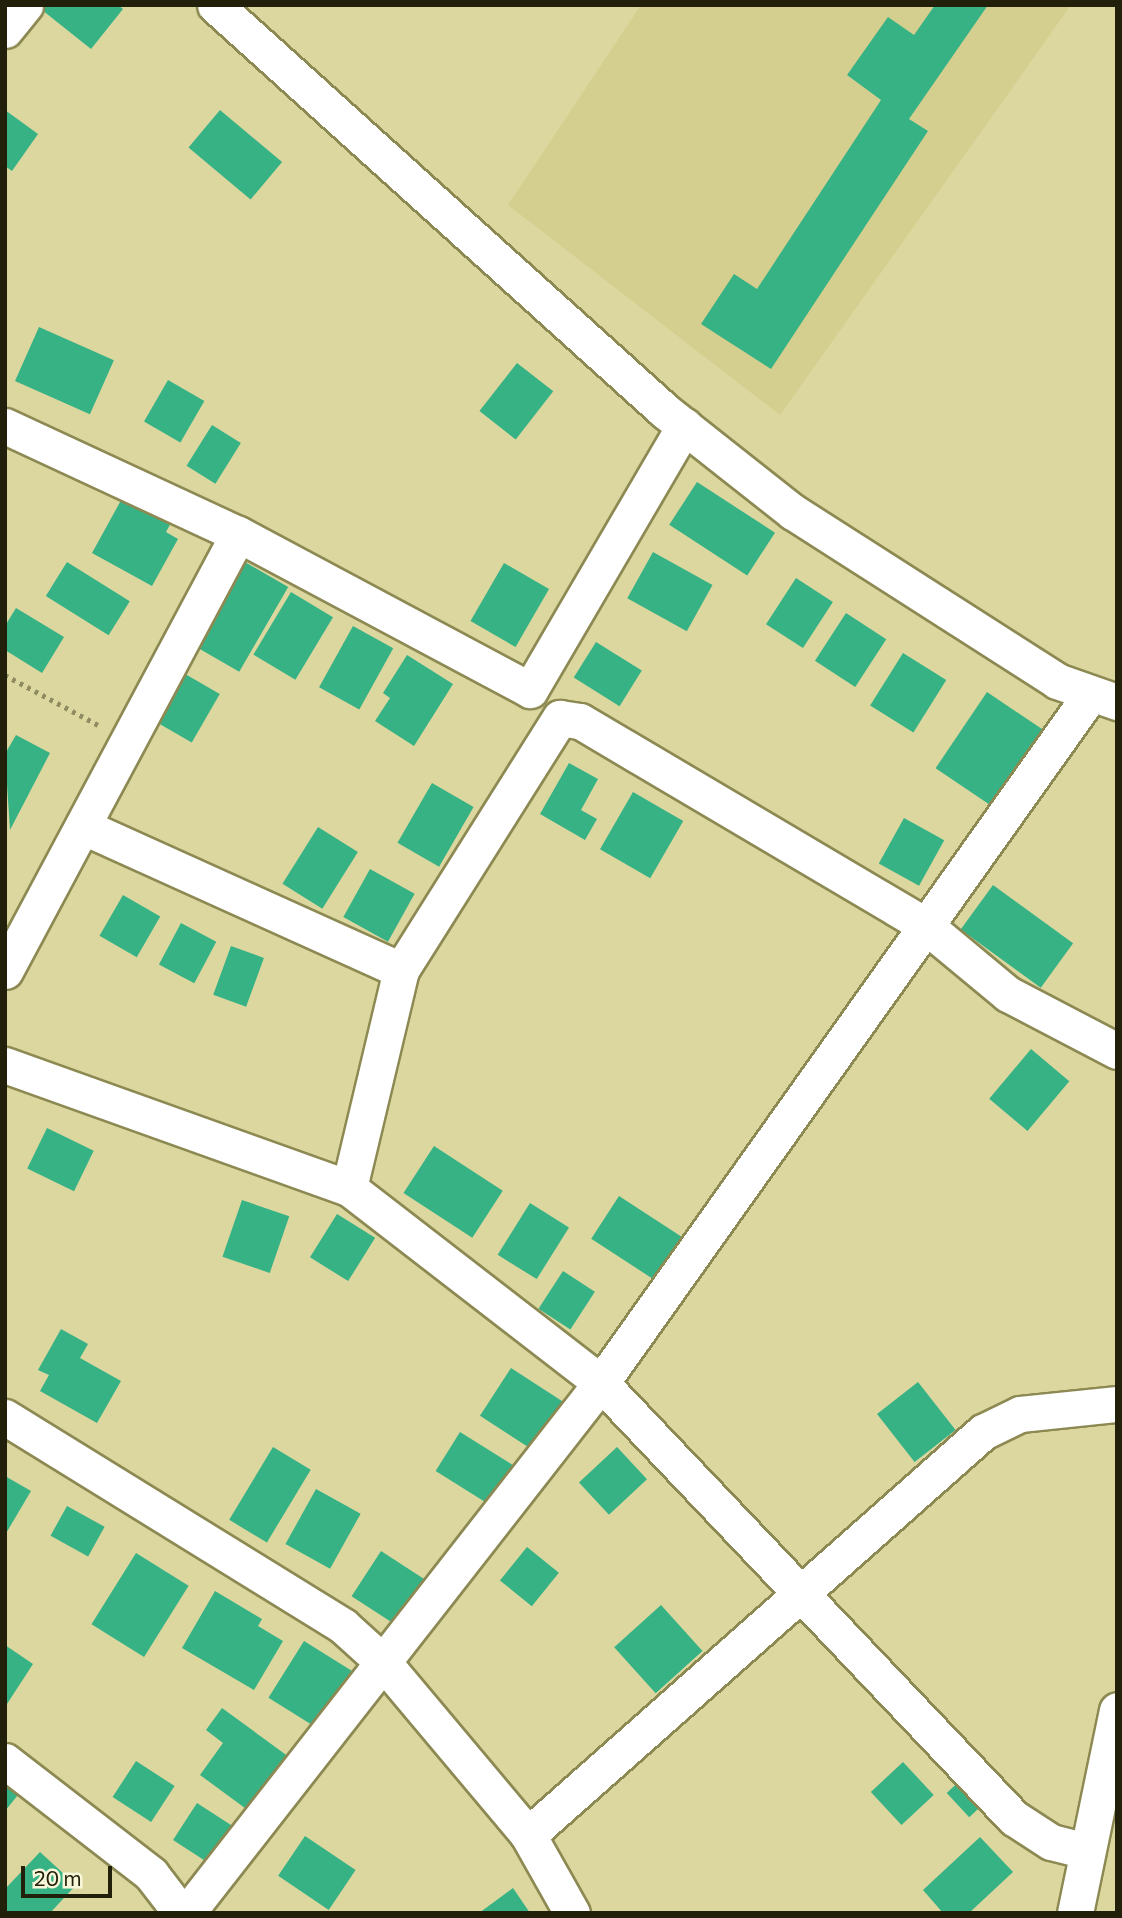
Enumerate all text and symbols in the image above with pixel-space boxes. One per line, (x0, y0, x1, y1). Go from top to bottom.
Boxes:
scale bar (24, 1852, 116, 1896)
text: 20 m (34, 1865, 82, 1890)

